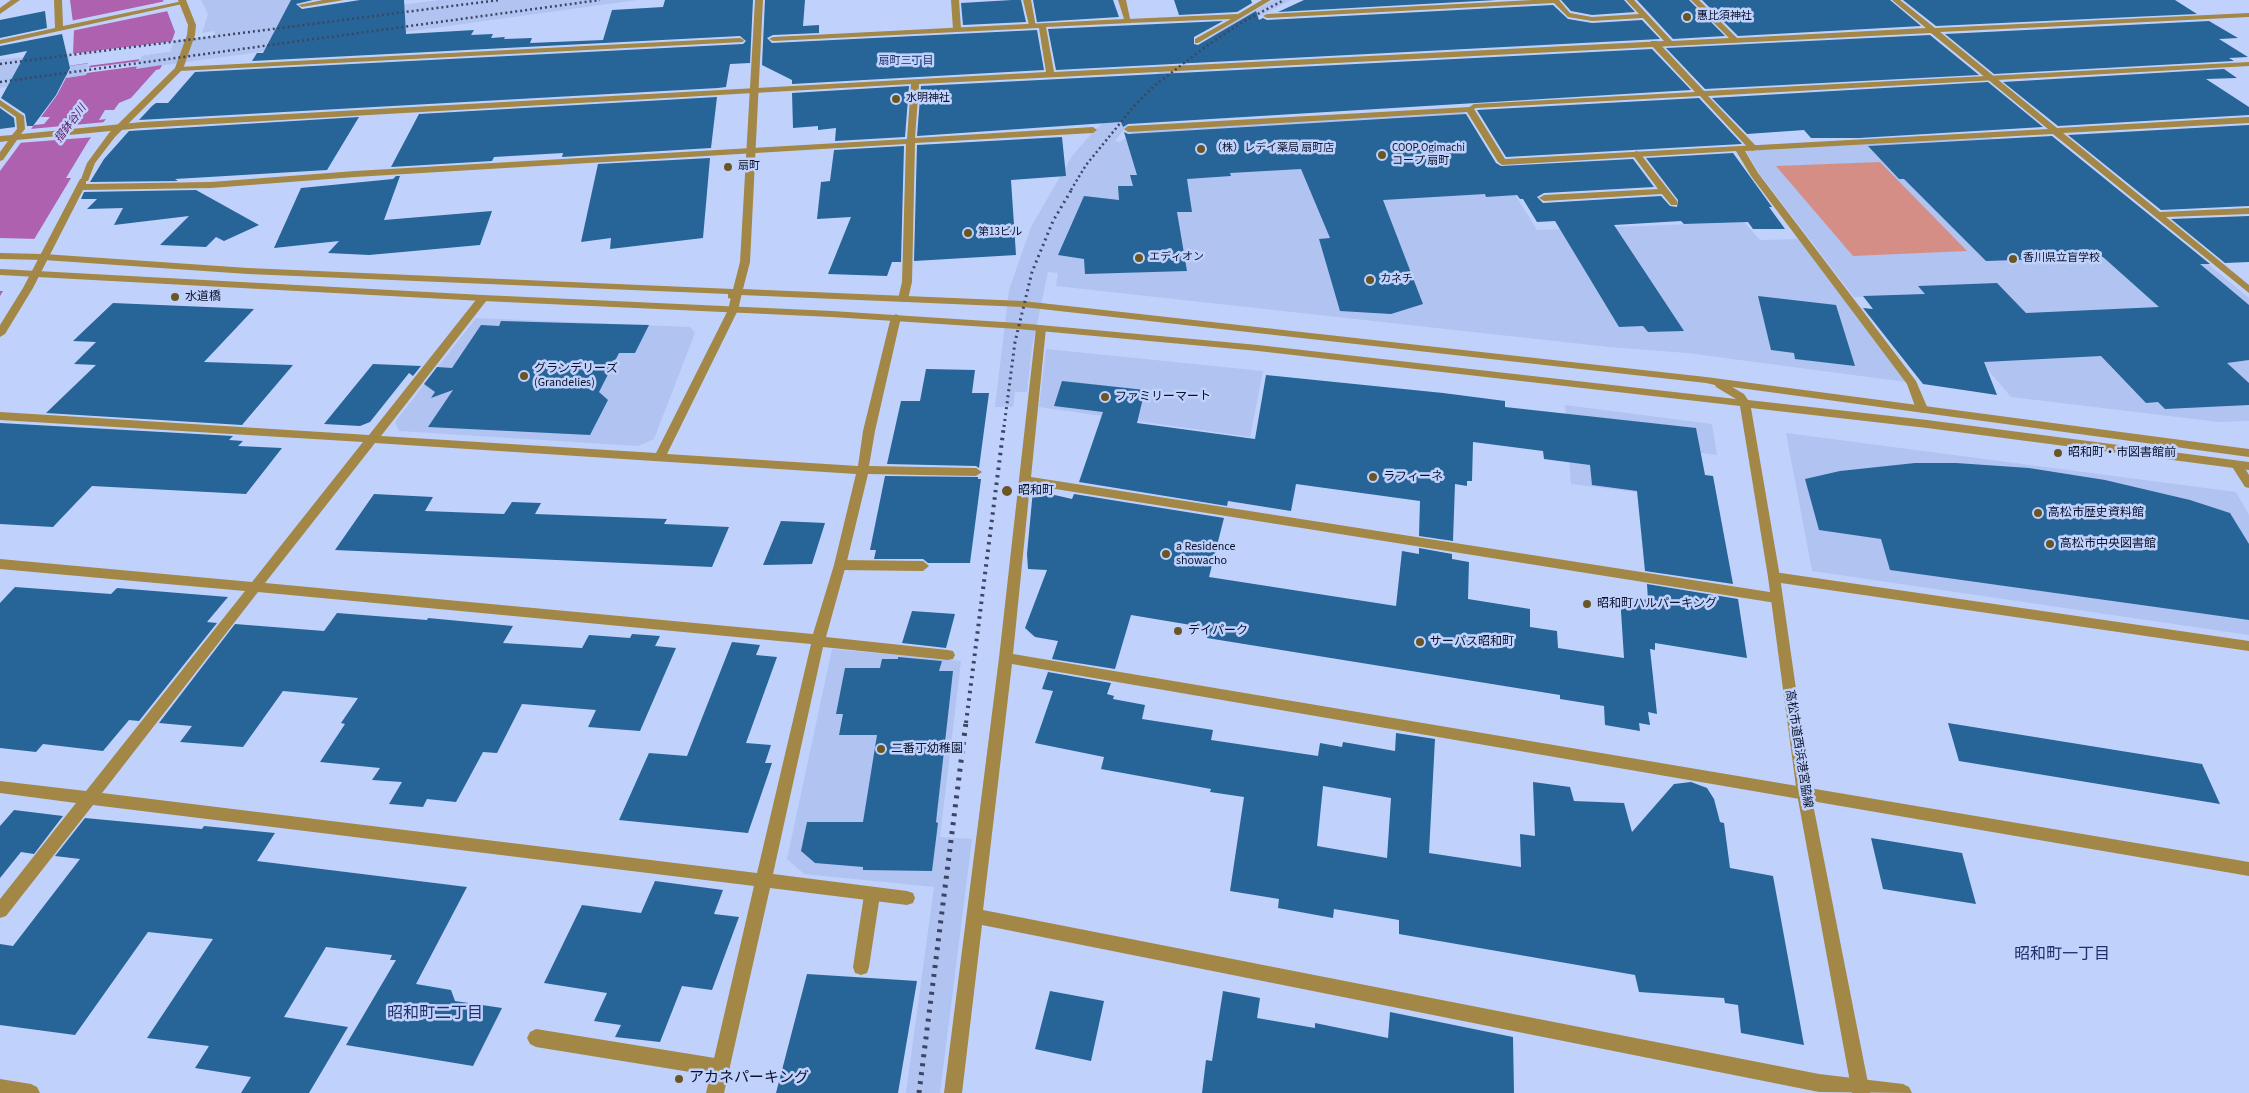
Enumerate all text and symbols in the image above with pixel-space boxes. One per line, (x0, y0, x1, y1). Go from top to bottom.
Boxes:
place label: 惠比須神社 (1697, 10, 1752, 24)
marker: 惠比須神社 (1681, 11, 1693, 23)
district label: 扇町三丁目 (879, 55, 933, 69)
place label: 水明神社 (906, 92, 950, 106)
marker: 水明神社 (890, 93, 902, 105)
water label: 摺鉢谷川 (52, 102, 90, 146)
place label: （株）レデイ薬局 扇町店 (1211, 142, 1334, 156)
place label: COOP Ogimachi コープ 扇町 (1392, 142, 1465, 168)
marker: （株）レデイ薬局 扇町店 (1195, 143, 1207, 155)
marker: COOP Ogimachi コープ 扇町 (1376, 149, 1388, 161)
place label: 扇町 (738, 160, 760, 174)
marker: 扇町 (722, 161, 734, 173)
place label: 第13ビル (978, 226, 1022, 240)
marker: 第13ビル (962, 227, 974, 239)
place label: エディオン (1149, 251, 1204, 265)
marker: エディオン (1133, 252, 1145, 264)
place label: 香川県立盲学校 (2023, 252, 2100, 266)
marker: 香川県立盲学校 (2007, 253, 2019, 265)
place label: カネチ (1380, 273, 1413, 287)
marker: カネチ (1364, 274, 1376, 286)
place label: 水道橋 (185, 290, 221, 304)
marker: 水道橋 (169, 291, 181, 303)
place label: グランデリーズ (Grandelies) (534, 362, 618, 390)
marker: グランデリーズ (Grandelies) (518, 370, 530, 382)
place label: ファミリーマート (1115, 390, 1211, 404)
marker: ファミリーマート (1099, 391, 1111, 403)
place label: 昭和町・市図書館前 (2068, 446, 2176, 460)
marker: 昭和町・市図書館前 (2052, 447, 2064, 459)
place label: ラフィーネ (1383, 470, 1443, 484)
marker: ラフィーネ (1367, 471, 1379, 483)
marker: 昭和町 (1000, 484, 1014, 498)
place label: 昭和町 (1018, 484, 1054, 498)
place label: 高松市歴史資料館 (2048, 506, 2144, 520)
marker: 高松市歴史資料館 (2032, 507, 2044, 519)
place label: 高松市中央図書館 (2060, 537, 2156, 551)
marker: 高松市中央図書館 (2044, 538, 2056, 550)
place label: a Residence showacho (1176, 540, 1235, 568)
marker: a Residence showacho (1160, 548, 1172, 560)
place label: 昭和町ハルパーキング (1597, 597, 1717, 611)
marker: 昭和町ハルパーキング (1581, 598, 1593, 610)
place label: デイパーク (1188, 624, 1248, 638)
marker: デイパーク (1172, 625, 1184, 637)
place label: サーパス昭和町 (1430, 635, 1514, 649)
marker: サーパス昭和町 (1414, 636, 1426, 648)
street label: 高松市道西浜港宮脇線 (1782, 689, 1814, 809)
place label: 二番丁幼稚園 (891, 742, 963, 756)
marker: 二番丁幼稚園 (875, 743, 887, 755)
district label: 昭和町一丁目 (2014, 945, 2110, 965)
district label: 昭和町二丁目 (387, 1004, 483, 1024)
place label: アカネパーキング (689, 1070, 809, 1088)
marker: アカネパーキング (673, 1073, 685, 1085)

